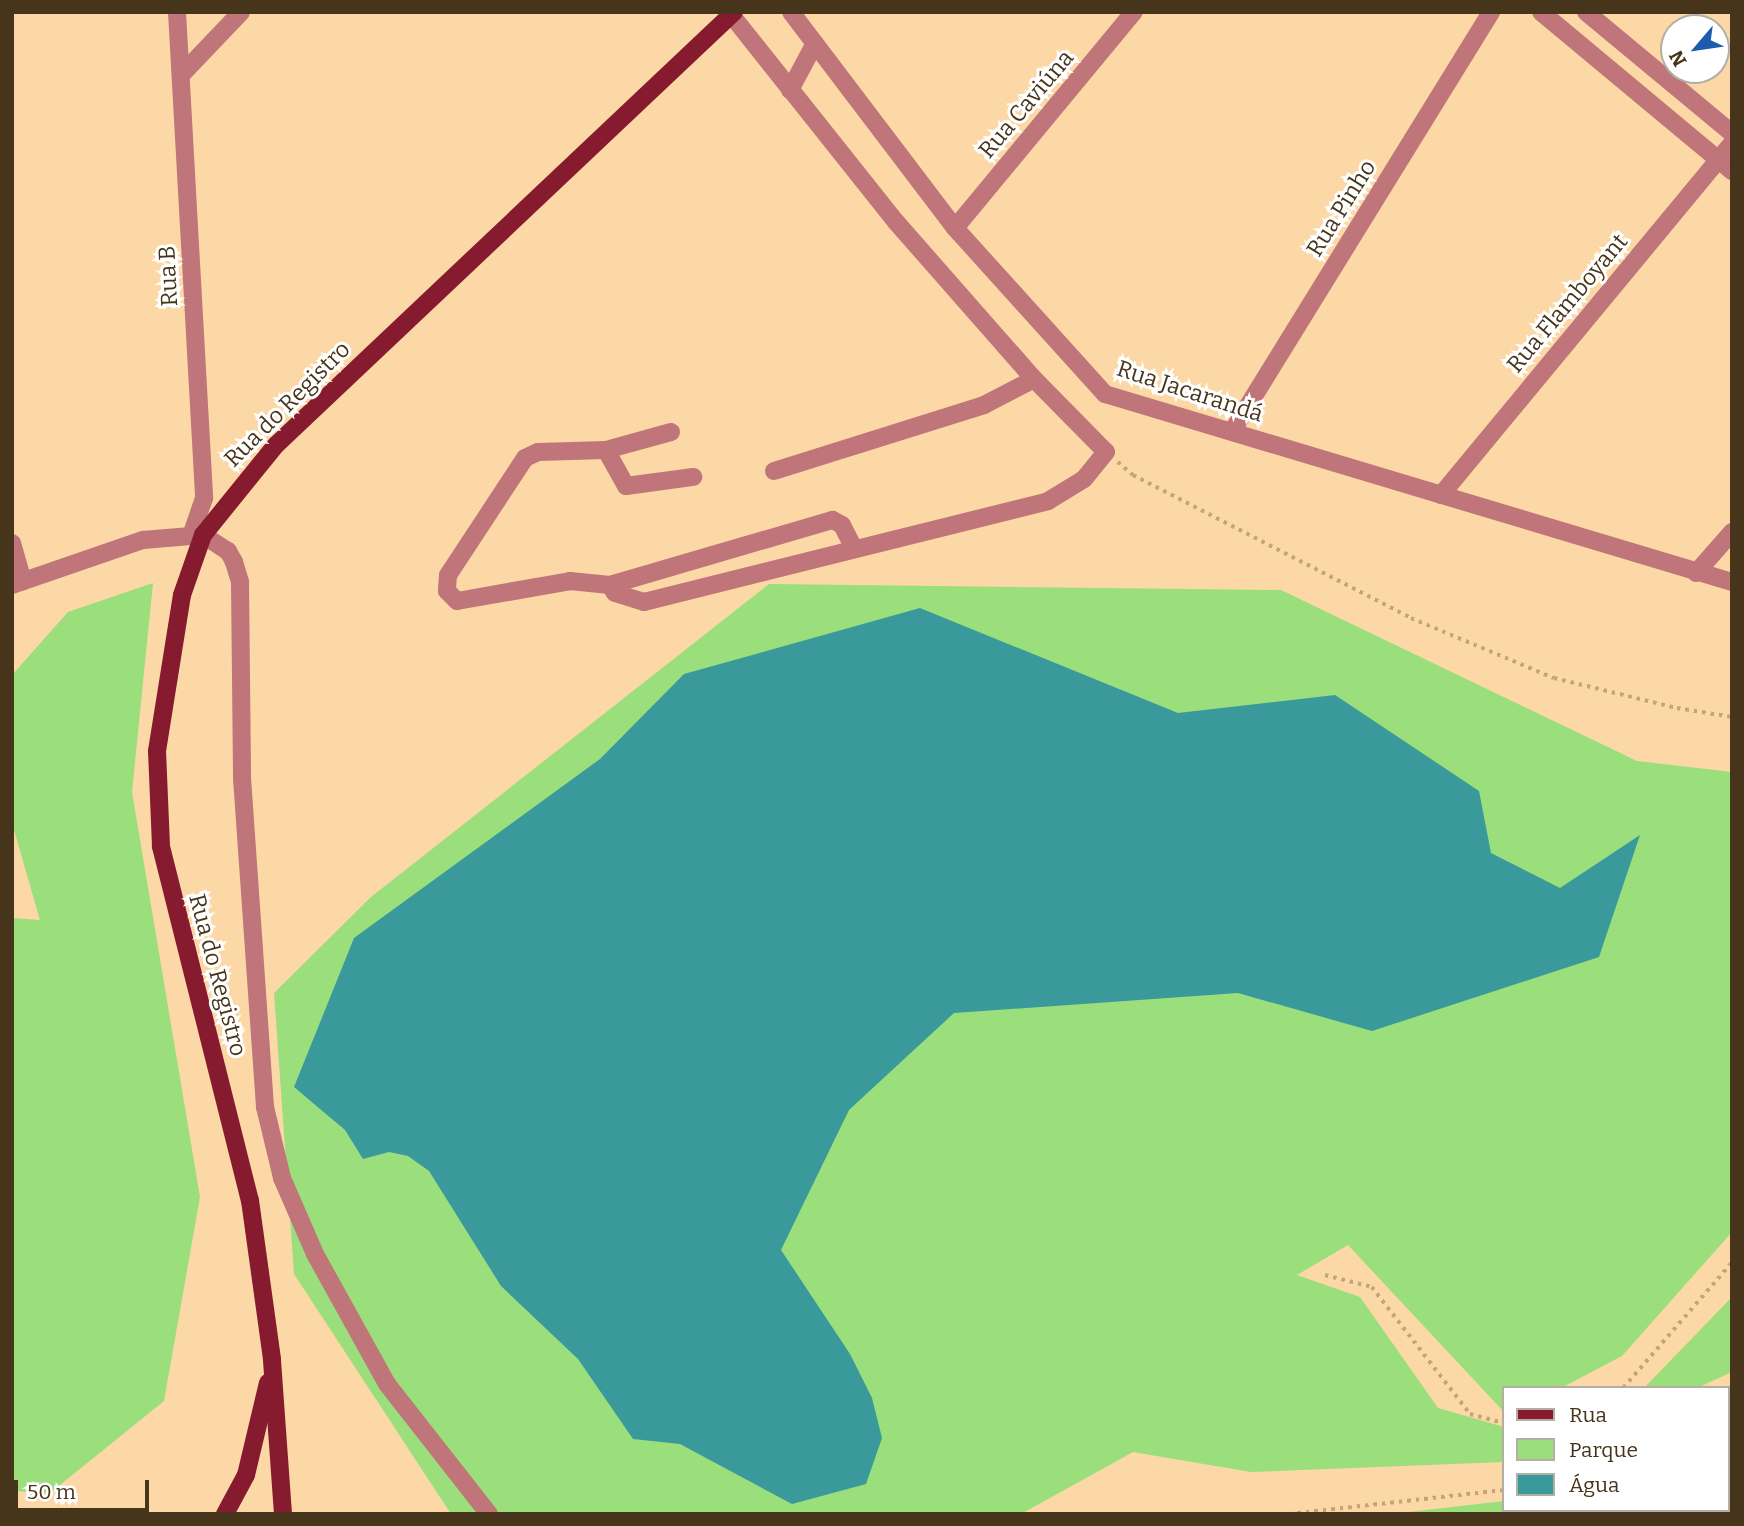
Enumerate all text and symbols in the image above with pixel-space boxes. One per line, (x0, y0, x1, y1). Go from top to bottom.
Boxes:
north arrow (1660, 14, 1730, 84)
street label: Rua Caviúna (973, 44, 1079, 164)
text: N (1664, 46, 1692, 70)
street label: Rua Pinho (1301, 155, 1381, 261)
street label: Rua Flamboyant (1501, 228, 1633, 378)
street label: Rua B (153, 245, 183, 307)
street label: Rua do Registro (218, 335, 356, 473)
street label: Rua Jacarandá (1113, 354, 1267, 428)
street label: Rua do Registro (183, 891, 253, 1059)
legend (1502, 1386, 1730, 1512)
text: Rua (1569, 1402, 1607, 1428)
text: Parque (1569, 1437, 1638, 1463)
scale bar (18, 1466, 152, 1510)
text: Água (1569, 1472, 1620, 1498)
text: 50 m (27, 1479, 76, 1505)

